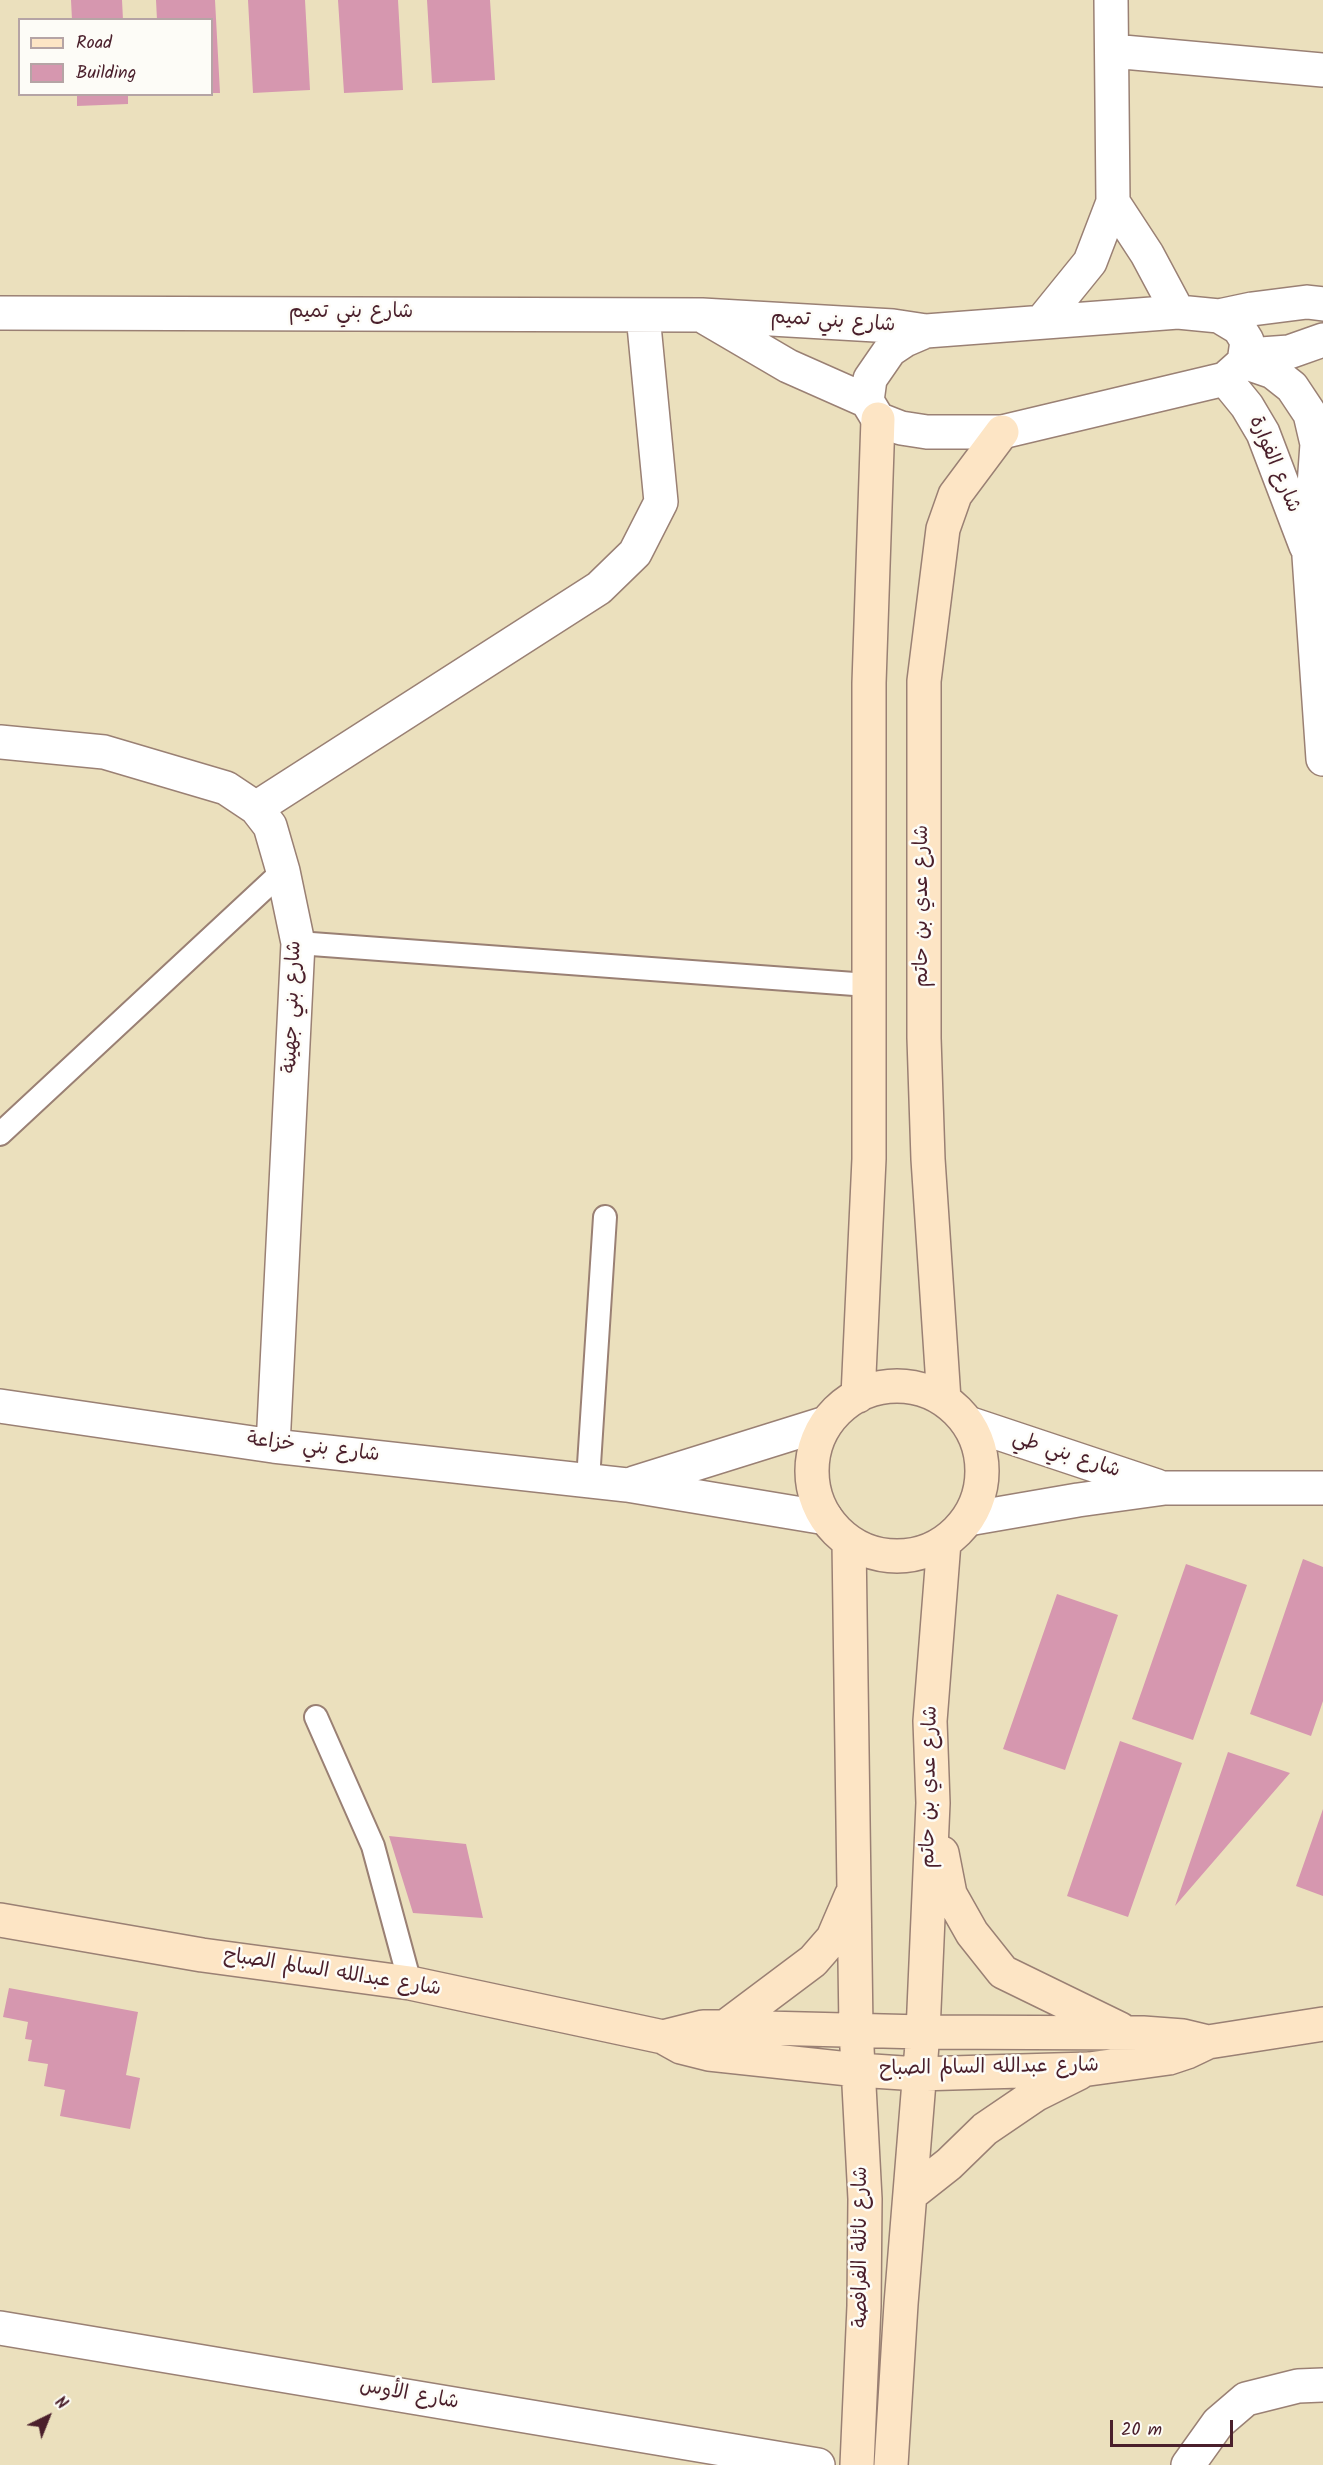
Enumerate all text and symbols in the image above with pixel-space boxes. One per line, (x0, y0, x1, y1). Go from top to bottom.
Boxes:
legend (18, 18, 213, 96)
text: Road (76, 29, 112, 58)
text: Building (76, 59, 136, 88)
street label: شارع بني تميم (289, 302, 413, 326)
street label: شارع بني تميم (770, 307, 896, 339)
street label: شارع الفوارة (1242, 413, 1304, 517)
street label: شارع عدي بن حاتم (912, 825, 936, 987)
street label: شارع بني جهينة (280, 940, 308, 1074)
street label: شارع بني طي (1009, 1427, 1123, 1485)
street label: شارع بني خزاعة (245, 1429, 381, 1469)
street label: شارع عدي بن حاتم (918, 1705, 944, 1869)
street label: شارع عبدالله السالم الصباح (222, 1945, 442, 2003)
street label: شارع عبدالله السالم الصباح (879, 2055, 1099, 2083)
street label: شارع نائلة الفرافصة (851, 2166, 875, 2328)
street label: شارع الأوس (358, 2375, 460, 2417)
north arrow (18, 2387, 78, 2447)
text: N (48, 2391, 73, 2416)
scale bar (1113, 2408, 1236, 2446)
text: 20 m (1121, 2416, 1162, 2445)

